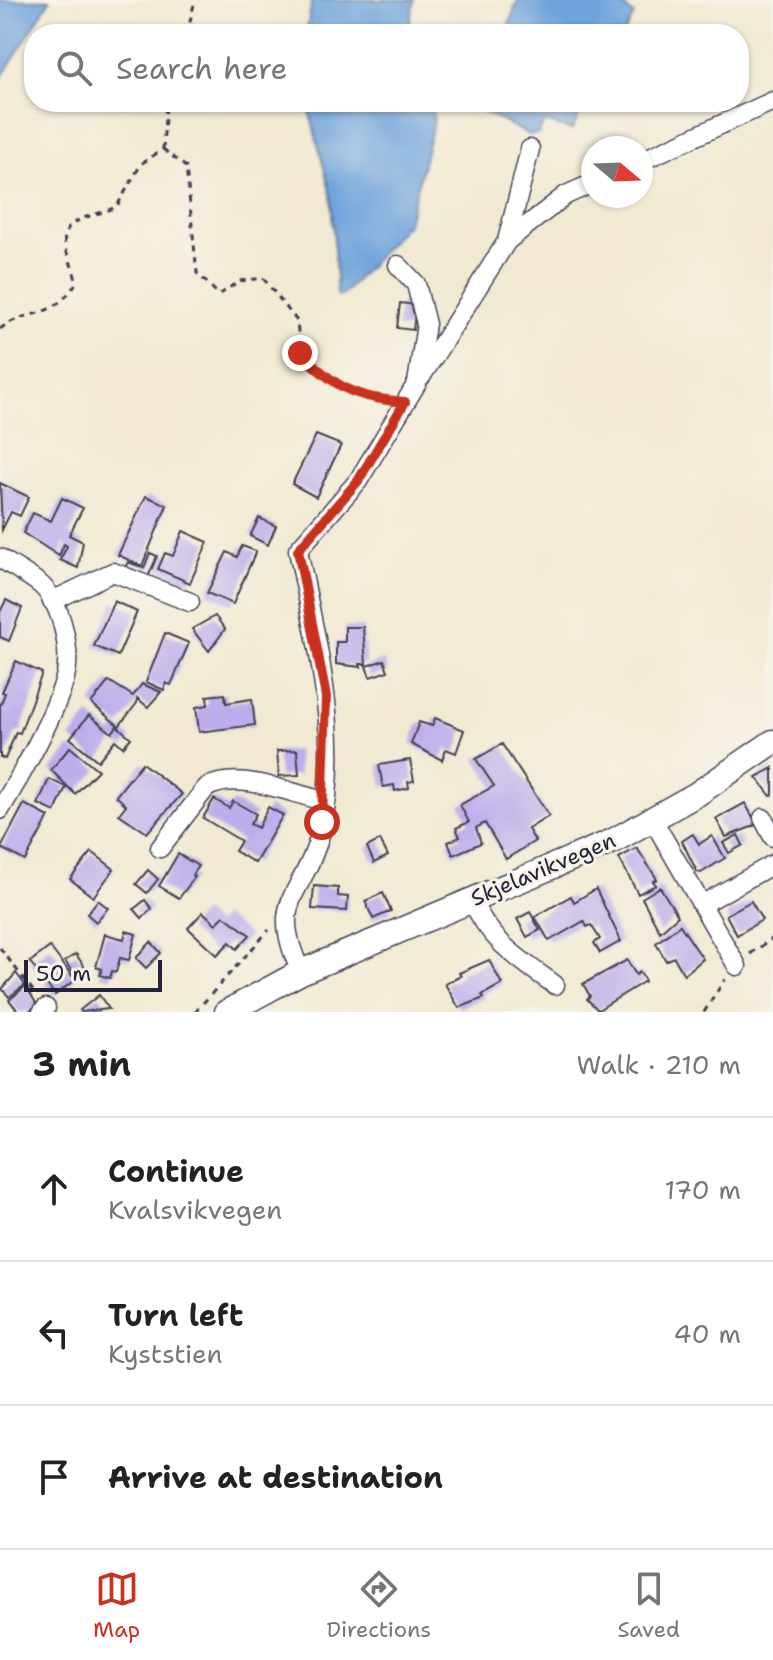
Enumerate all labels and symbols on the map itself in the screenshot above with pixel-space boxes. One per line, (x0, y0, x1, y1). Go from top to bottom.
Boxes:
north arrow (581, 136, 653, 208)
route end (282, 335, 318, 371)
route start (304, 804, 340, 840)
street label: Skjelavikvegen (466, 825, 620, 913)
scale bar (24, 956, 162, 992)

